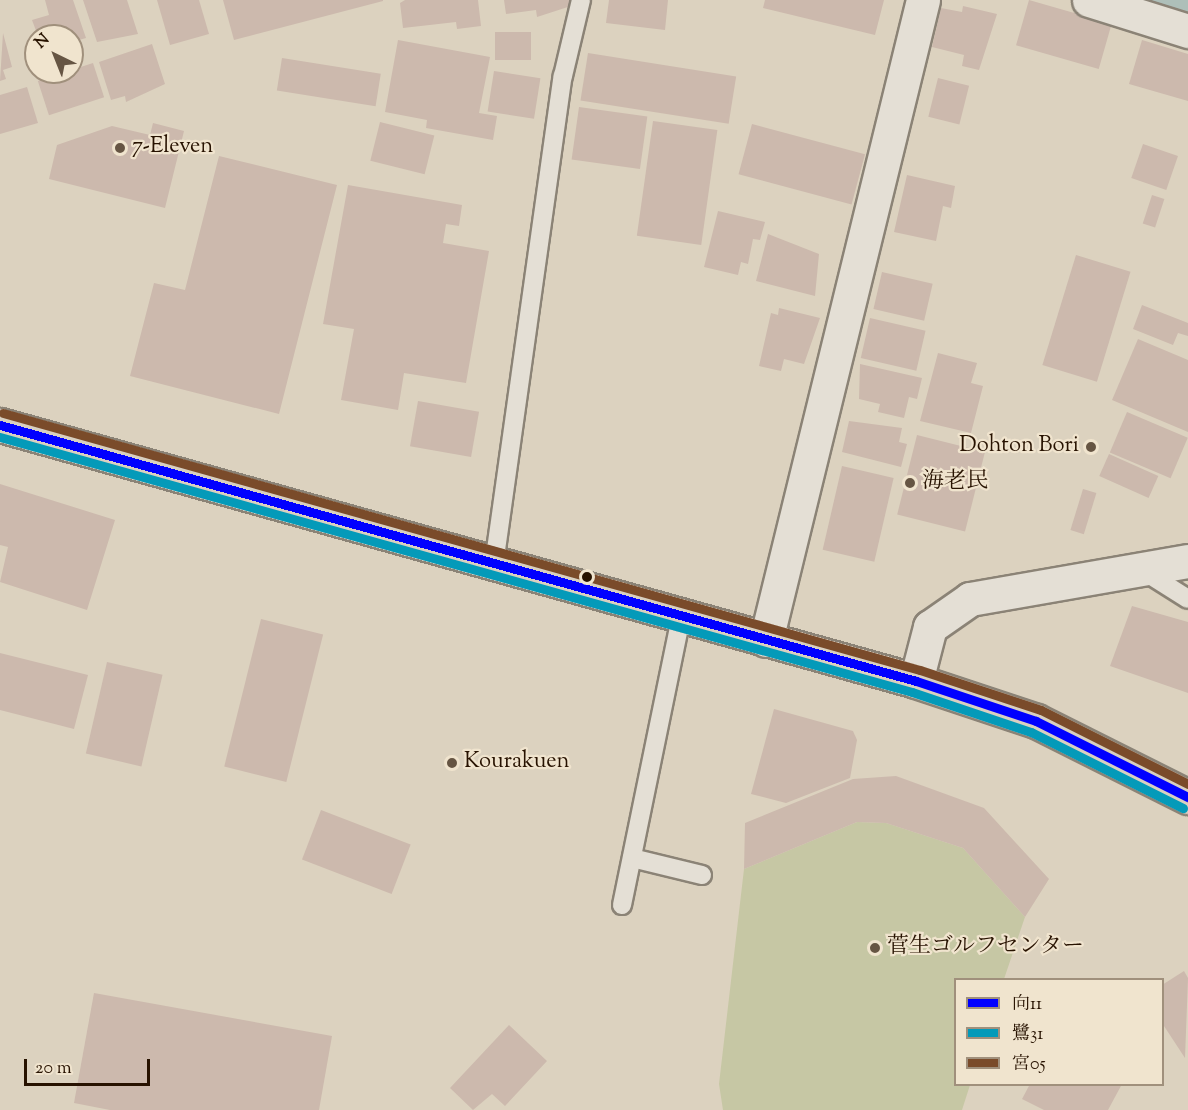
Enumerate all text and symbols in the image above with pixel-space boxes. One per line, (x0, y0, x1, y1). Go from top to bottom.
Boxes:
north arrow (24, 24, 84, 84)
text: N (30, 29, 55, 55)
place label: 7-Eleven (132, 135, 213, 161)
marker: 7-Eleven (113, 141, 127, 155)
place label: Dohton Bori (959, 434, 1079, 460)
marker: Dohton Bori (1084, 440, 1098, 454)
place label: 海老民 (922, 470, 988, 496)
marker: 海老民 (903, 476, 917, 490)
unlabelled marker (581, 571, 593, 583)
place label: Kourakuen (464, 750, 570, 776)
marker: Kourakuen (445, 756, 459, 770)
place label: 菅生ゴルフセンター (887, 935, 1085, 961)
marker: 菅生ゴルフセンター (868, 941, 882, 955)
legend (954, 978, 1164, 1086)
text: 向11 (1012, 992, 1042, 1018)
text: 鷺31 (1012, 1022, 1043, 1048)
scale bar (27, 1047, 153, 1085)
text: 宮05 (1012, 1052, 1046, 1078)
text: 20 m (35, 1056, 72, 1082)

